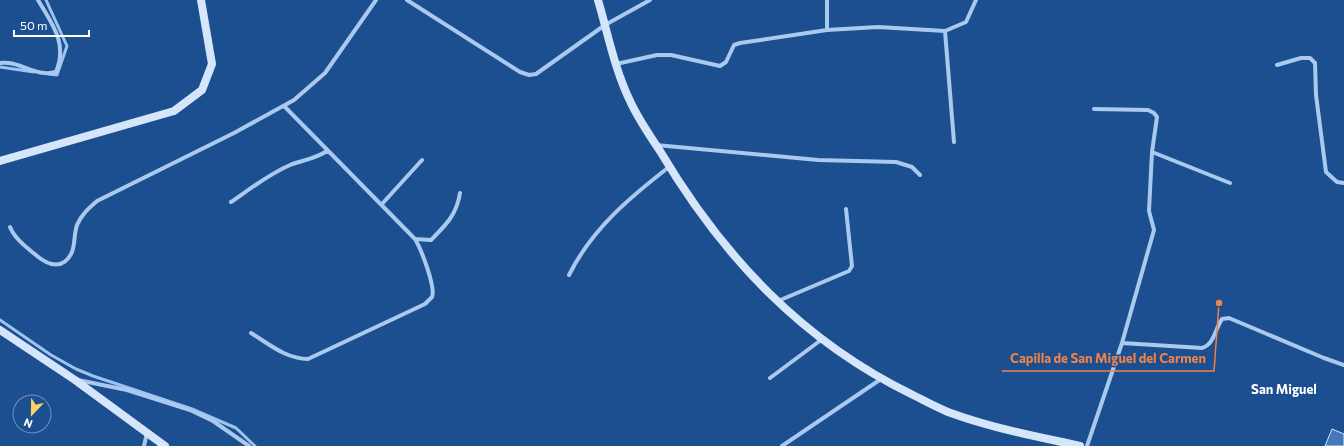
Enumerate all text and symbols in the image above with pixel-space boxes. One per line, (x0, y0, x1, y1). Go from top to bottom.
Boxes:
scale bar (14, 12, 89, 38)
text: 50 m (20, 18, 48, 32)
callout: Capilla de San Miguel del Carmen (1002, 346, 1214, 371)
text: Capilla de San Miguel del Carmen (1010, 350, 1206, 366)
district label: San Miguel (1251, 381, 1317, 397)
north arrow (12, 394, 52, 434)
text: N (22, 416, 34, 431)

